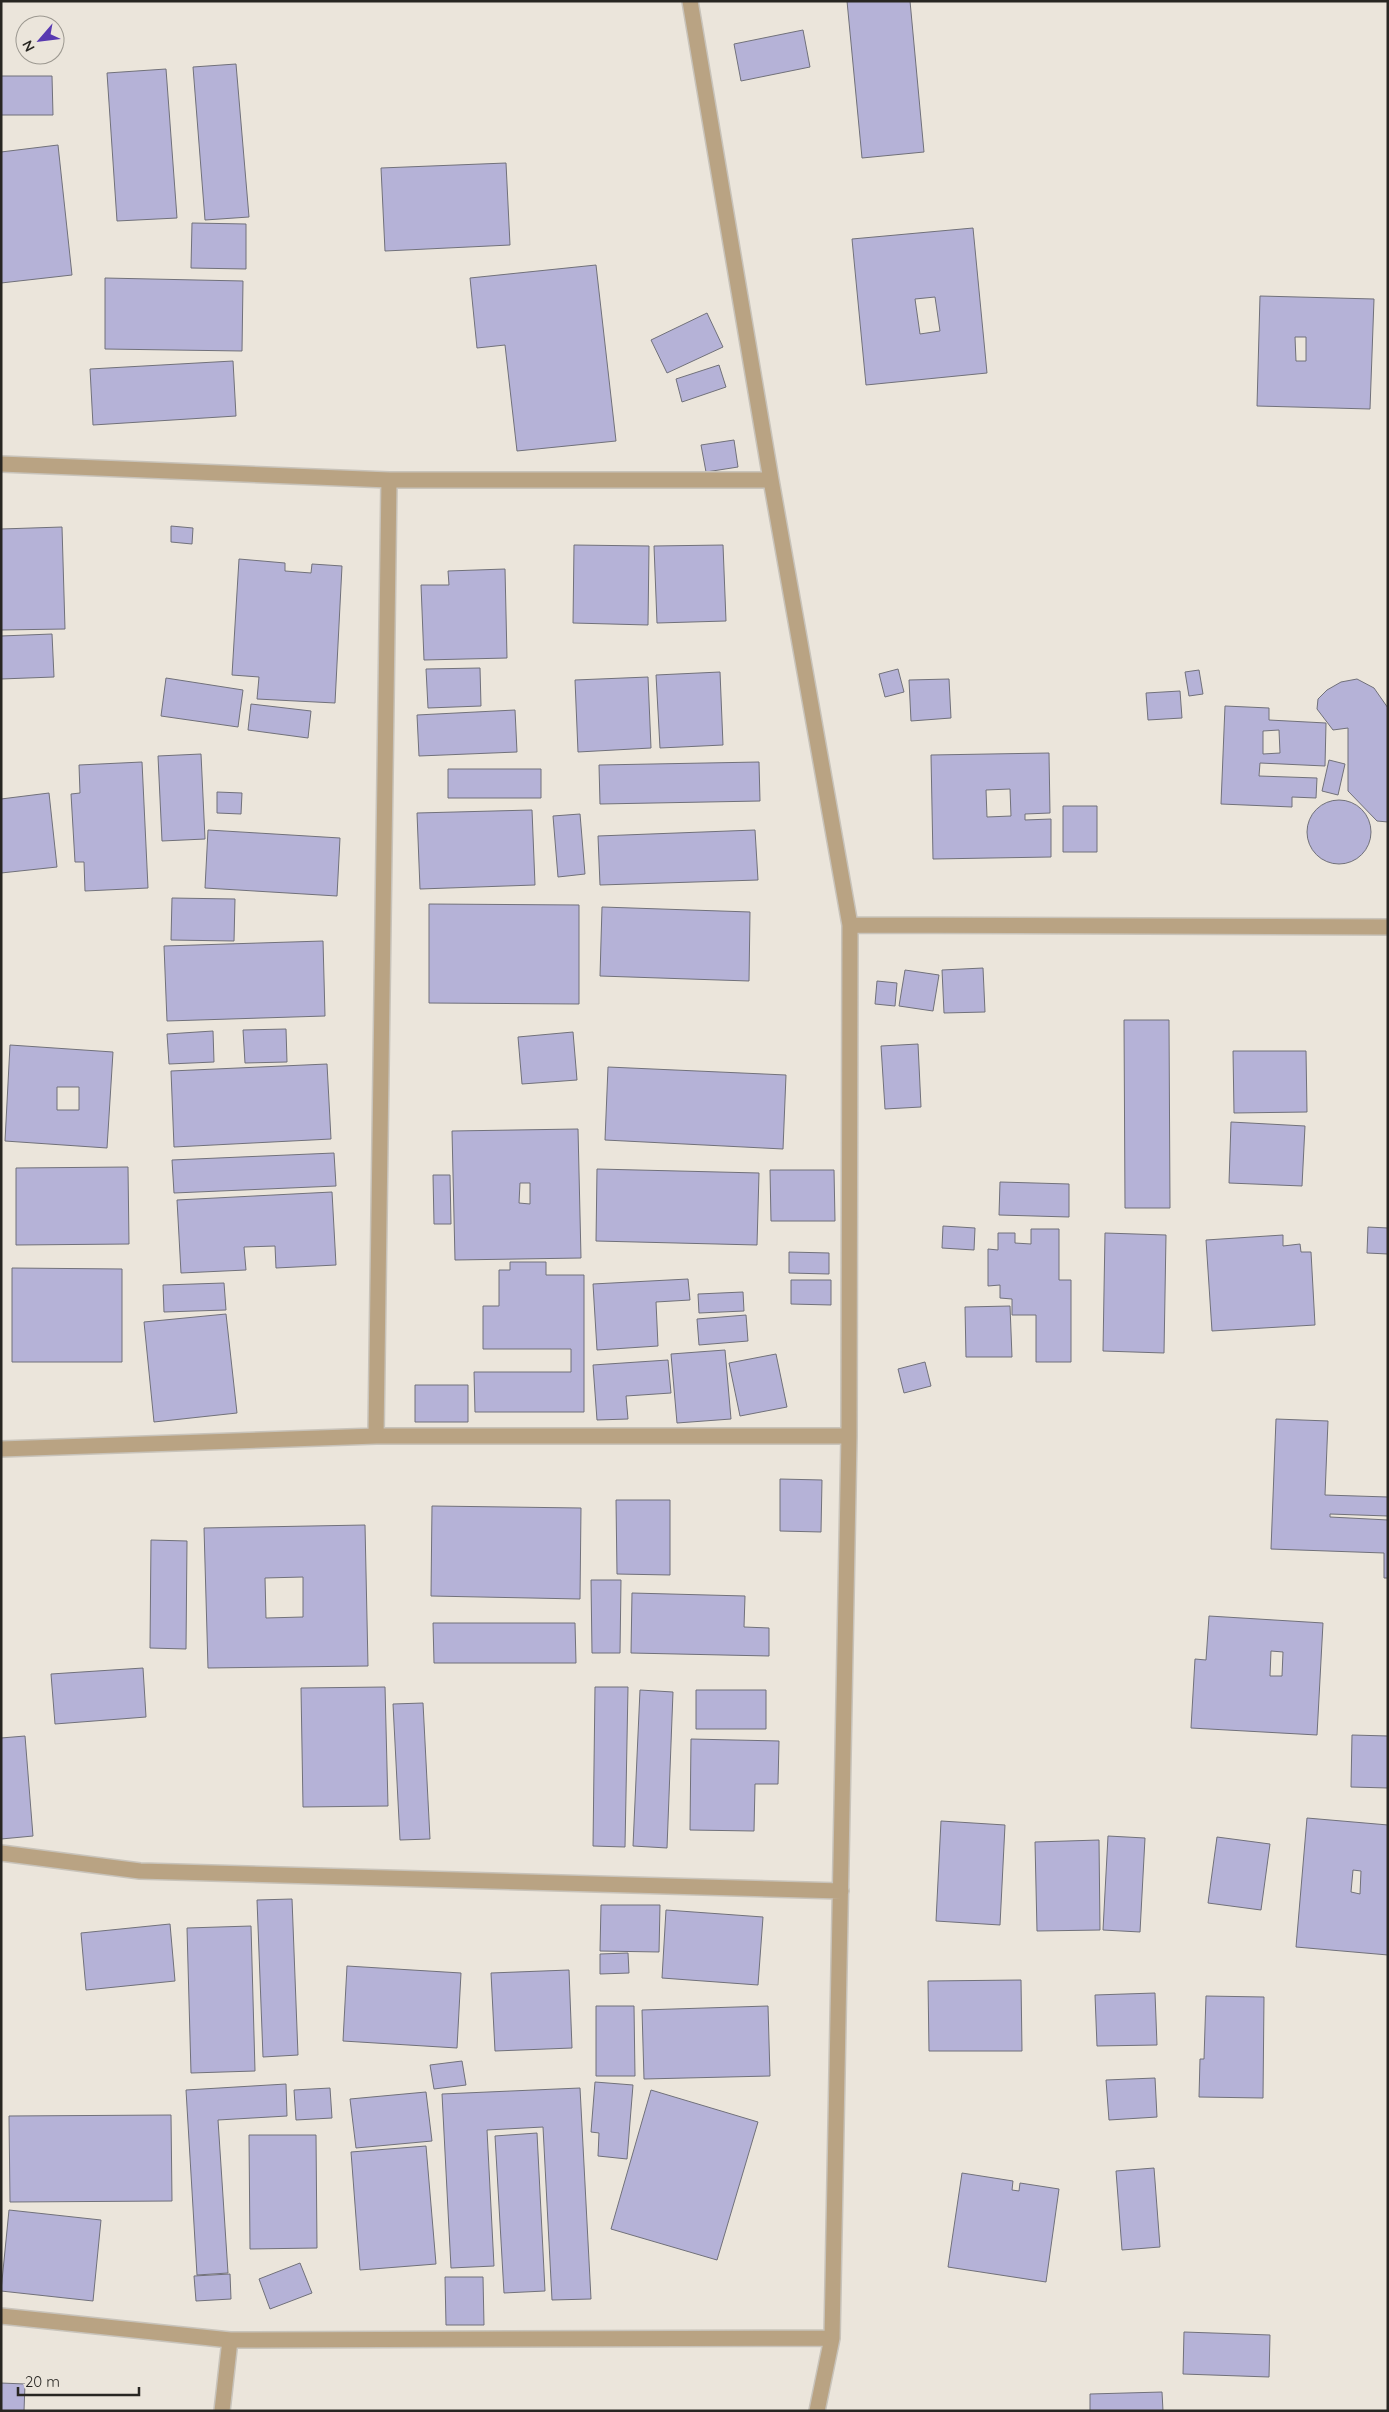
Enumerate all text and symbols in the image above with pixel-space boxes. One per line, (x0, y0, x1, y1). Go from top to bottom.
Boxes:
north arrow (15, 15, 65, 65)
text: N (18, 37, 39, 55)
scale bar (18, 2364, 139, 2396)
text: 20 m (25, 2372, 60, 2391)

